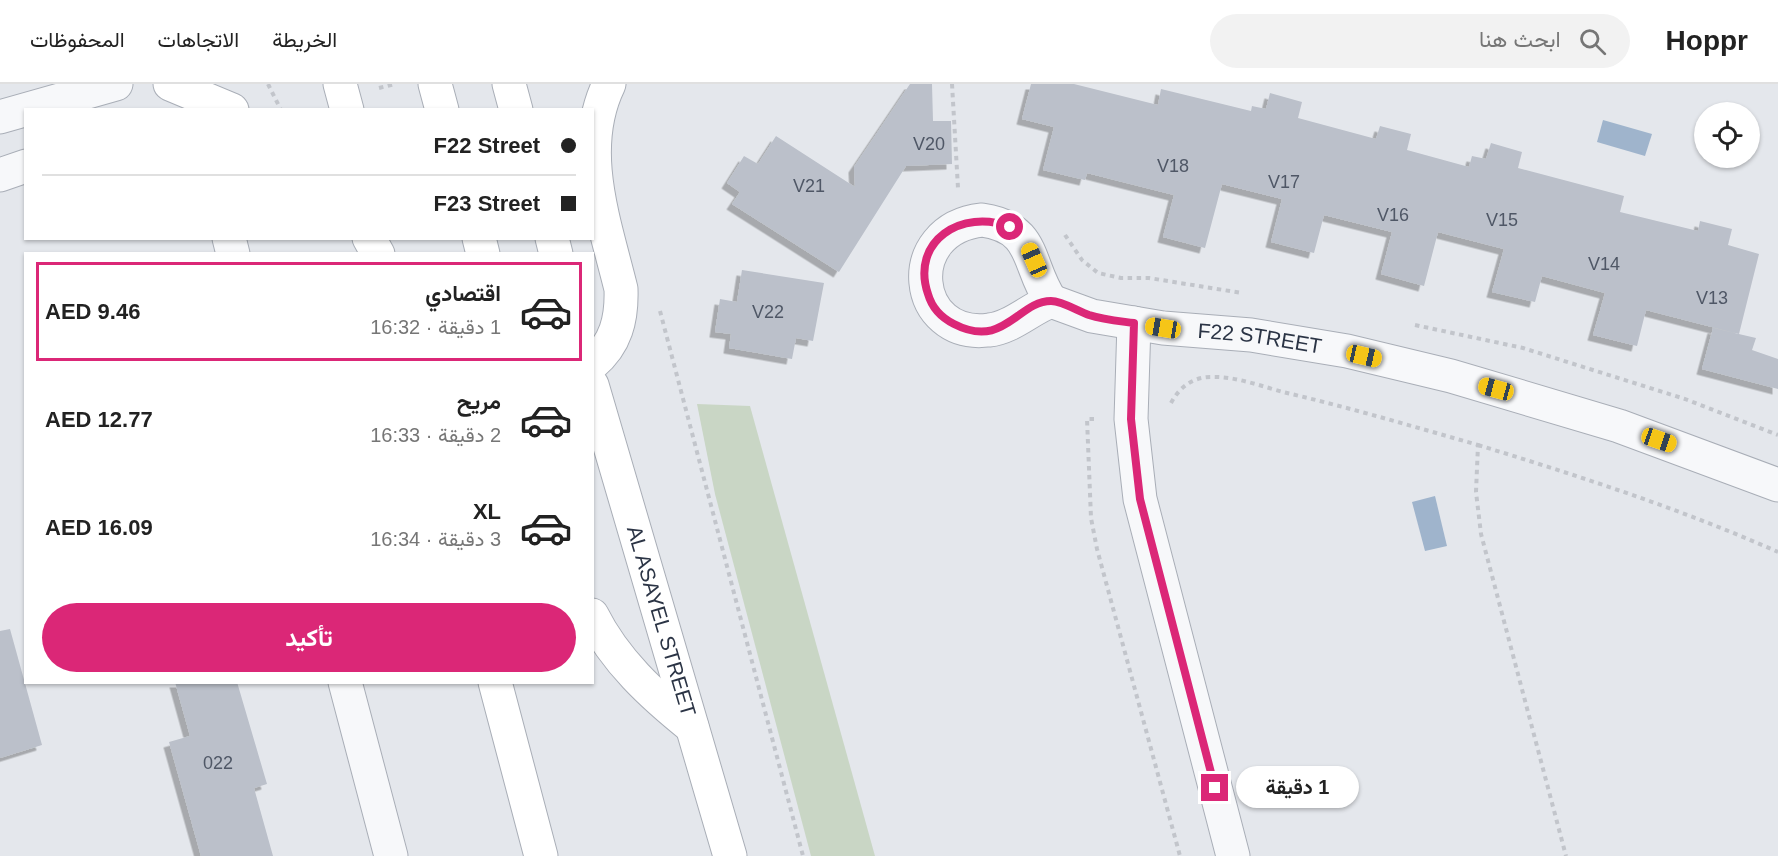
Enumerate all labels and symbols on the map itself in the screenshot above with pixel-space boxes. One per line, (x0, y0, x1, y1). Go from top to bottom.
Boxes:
house number: V20 (913, 134, 945, 154)
house number: V18 (1157, 156, 1189, 176)
house number: V17 (1268, 172, 1300, 192)
house number: V21 (793, 176, 825, 196)
house number: V16 (1377, 205, 1409, 225)
house number: V15 (1486, 210, 1518, 230)
route start (996, 213, 1023, 240)
car (1018, 240, 1050, 280)
house number: V14 (1588, 254, 1620, 274)
house number: V13 (1696, 288, 1728, 308)
house number: V22 (752, 302, 784, 322)
car (1144, 316, 1182, 340)
street label: F22 STREET (1197, 319, 1324, 358)
car (1344, 343, 1384, 369)
car (1476, 376, 1516, 402)
car (1639, 426, 1679, 454)
street label: AL ASAYEL STREET (623, 523, 701, 719)
house number: 022 (203, 753, 233, 773)
callout: 1 دقيقة (1236, 767, 1359, 809)
route end (1201, 774, 1228, 801)

